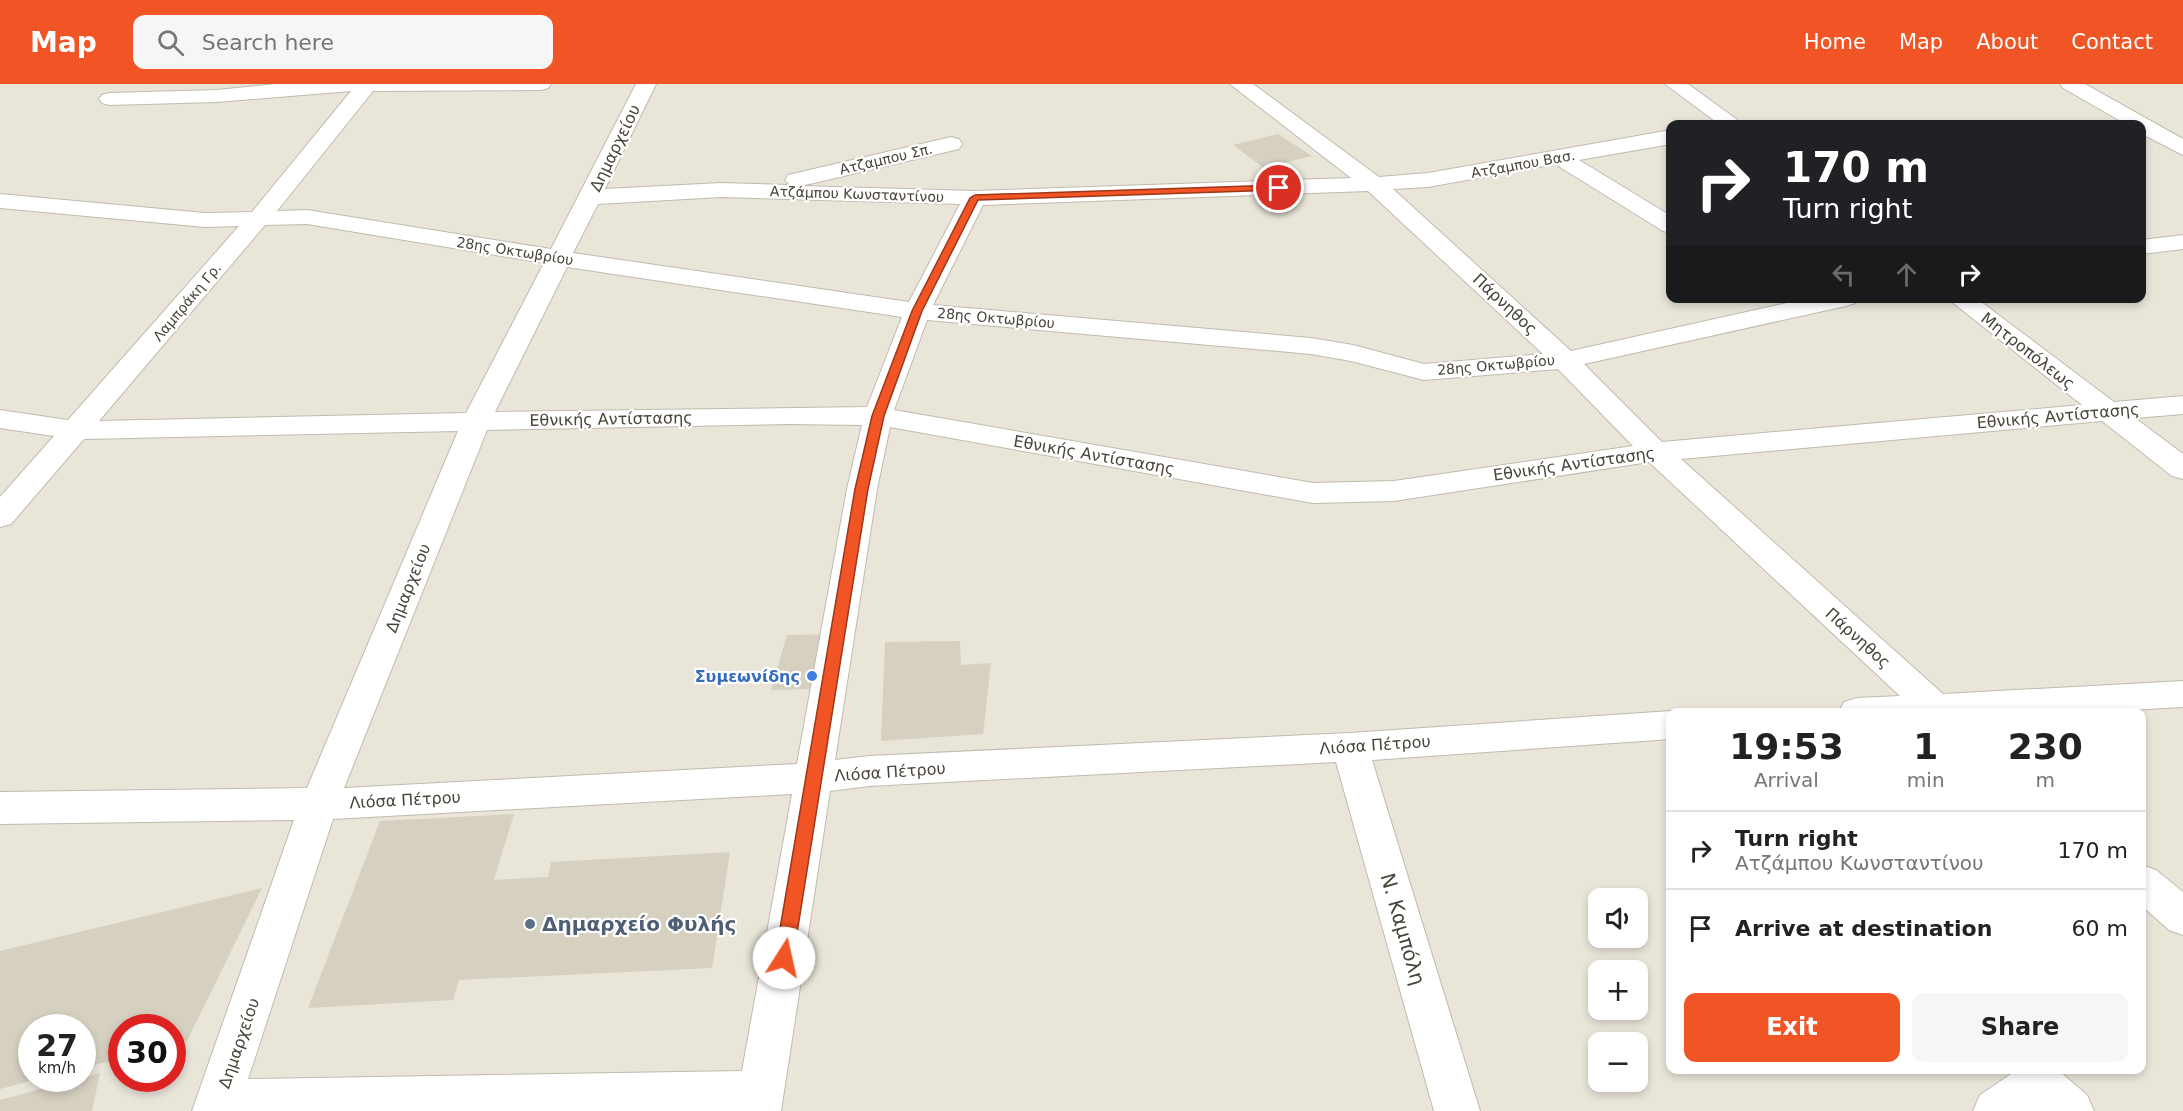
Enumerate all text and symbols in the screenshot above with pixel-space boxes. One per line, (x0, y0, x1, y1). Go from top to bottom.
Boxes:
search box (133, 15, 553, 69)
text: Map (30, 26, 97, 59)
icon: search (154, 26, 187, 59)
text: Search here (202, 30, 334, 55)
text: Home (1804, 30, 1866, 54)
text: Map (1899, 30, 1943, 54)
text: About (1976, 30, 2038, 54)
text: Contact (2071, 30, 2153, 54)
street label: Δημαρχείου (586, 101, 644, 195)
street label: Ατζαμπου Σπ. (838, 141, 934, 177)
text: 170 m (1783, 143, 1929, 192)
icon: right (1684, 144, 1762, 222)
street label: Ατζαμπου Βασ. (1470, 147, 1576, 181)
pin (1253, 162, 1304, 213)
icon: arrive (1262, 171, 1295, 204)
street label: Ατζάμπου Κωνσταντίνου (770, 183, 944, 205)
text: Turn right (1783, 193, 1912, 224)
street label: 28ης Οκτωβρίου (455, 234, 575, 268)
icon: left (1827, 258, 1860, 291)
icon: ahead (1890, 258, 1923, 291)
icon: right (1953, 258, 1986, 291)
street label: Λαμπράκη Γρ. (150, 260, 224, 344)
street label: Πάρνηθος (1469, 270, 1541, 338)
street label: 28ης Οκτωβρίου (937, 305, 1055, 331)
street label: Μητροπόλεως (1977, 308, 2079, 394)
street label: 28ης Οκτωβρίου (1437, 352, 1555, 378)
street label: Εθνικής Αντίστασης (1976, 399, 2140, 433)
street label: Εθνικής Αντίστασης (529, 408, 693, 430)
street label: Εθνικής Αντίστασης (1012, 431, 1176, 479)
street label: Εθνικής Αντίστασης (1492, 443, 1656, 485)
street label: Δημαρχείου (382, 541, 434, 635)
street label: Πάρνηθος (1822, 604, 1894, 672)
place label: Συμεωνίδης (695, 667, 800, 686)
marker: Συμεωνίδης (805, 669, 819, 683)
text: 19:53 (1729, 726, 1844, 767)
text: 1 (1913, 726, 1938, 767)
text: 230 (2008, 726, 2083, 767)
street label: Λιόσα Πέτρου (1319, 732, 1431, 758)
street label: Λιόσα Πέτρου (834, 759, 946, 785)
text: Arrival (1754, 768, 1819, 792)
text: min (1907, 768, 1945, 792)
text: m (2036, 768, 2055, 792)
street label: Λιόσα Πέτρου (349, 788, 461, 812)
text: Turn right (1735, 826, 1858, 851)
icon: right (1684, 834, 1717, 867)
text: 170 m (2058, 838, 2128, 863)
text: Ατζάμπου Κωνσταντίνου (1735, 851, 1984, 875)
street label: Ν. Καμπόλη (1376, 870, 1430, 988)
map controls (1588, 888, 1648, 1092)
button: sound (1588, 888, 1648, 948)
place label: Δημαρχείο Φυλής (542, 912, 736, 936)
icon: arrive (1684, 912, 1717, 945)
text: Arrive at destination (1735, 916, 1992, 941)
text: 60 m (2072, 916, 2128, 941)
marker: Δημαρχείο Φυλής (523, 917, 537, 931)
position arrow (752, 926, 816, 990)
button: + (1588, 960, 1648, 1020)
button: Exit (1684, 993, 1900, 1062)
button: Share (1912, 993, 2128, 1062)
street label: Δημαρχείου (215, 995, 263, 1091)
speed limit sign: 30 (108, 1014, 186, 1092)
text: 27 (36, 1028, 78, 1063)
button: − (1588, 1032, 1648, 1092)
text: km/h (38, 1059, 76, 1077)

